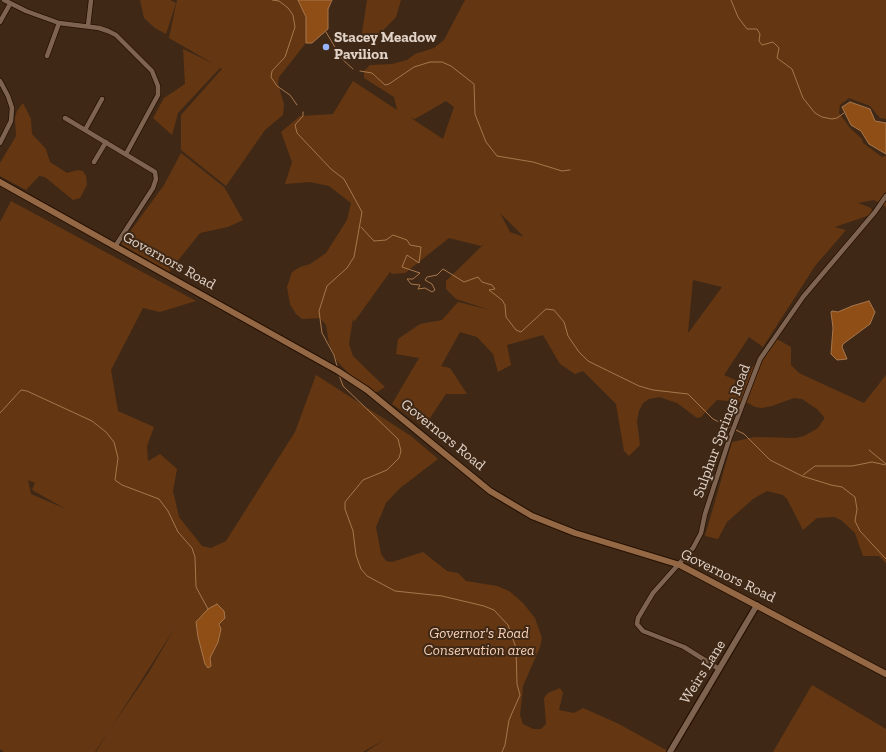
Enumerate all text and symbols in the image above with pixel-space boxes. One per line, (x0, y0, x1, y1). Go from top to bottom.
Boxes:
place label: Stacey Meadow Pavilion (334, 29, 436, 64)
marker: Stacey Meadow Pavilion (321, 42, 331, 52)
street label: Governors Road (119, 228, 219, 294)
street label: Sulphur Springs Road (689, 362, 755, 500)
street label: Governors Road (397, 395, 489, 475)
street label: Governors Road (678, 545, 778, 607)
park label: Governor's Road Conservation area (423, 625, 535, 660)
street label: Weirs Lane (676, 637, 730, 707)

